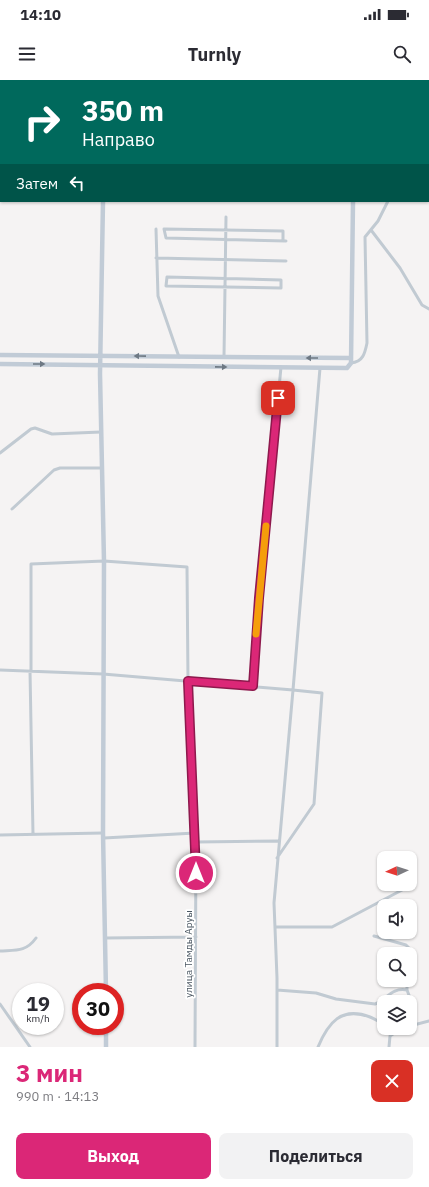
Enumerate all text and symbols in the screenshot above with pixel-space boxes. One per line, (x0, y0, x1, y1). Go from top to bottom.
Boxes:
text: 14:10 (20, 5, 61, 24)
icon: menu (16, 43, 38, 65)
text: Turnly (188, 43, 241, 66)
icon: search (391, 43, 413, 65)
text: 350 m (82, 92, 164, 129)
icon: right (16, 96, 68, 148)
text: Направо (82, 128, 155, 151)
icon: left (66, 172, 88, 194)
text: Затем (16, 174, 58, 193)
one-way arrow (133, 353, 146, 359)
one-way arrow (305, 355, 318, 361)
one-way arrow (33, 361, 46, 367)
one-way arrow (215, 363, 227, 370)
pin (261, 381, 295, 415)
icon: arrive (267, 387, 289, 409)
north arrow (377, 851, 417, 891)
map controls (377, 851, 417, 1035)
position arrow (175, 852, 217, 894)
button: sound (377, 899, 417, 939)
street label: улица Тамды Аруы (182, 910, 195, 998)
button: search (377, 947, 417, 987)
speed limit sign: 30 (72, 983, 124, 1035)
text: 19 (26, 990, 50, 1017)
button: layers (377, 995, 417, 1035)
text: km/h (26, 1012, 50, 1025)
text: 3 мин (16, 1057, 83, 1089)
button: close (371, 1060, 413, 1102)
text: 990 m · 14:13 (16, 1088, 99, 1105)
button: Выход (16, 1133, 211, 1179)
button: Поделиться (219, 1133, 413, 1179)

